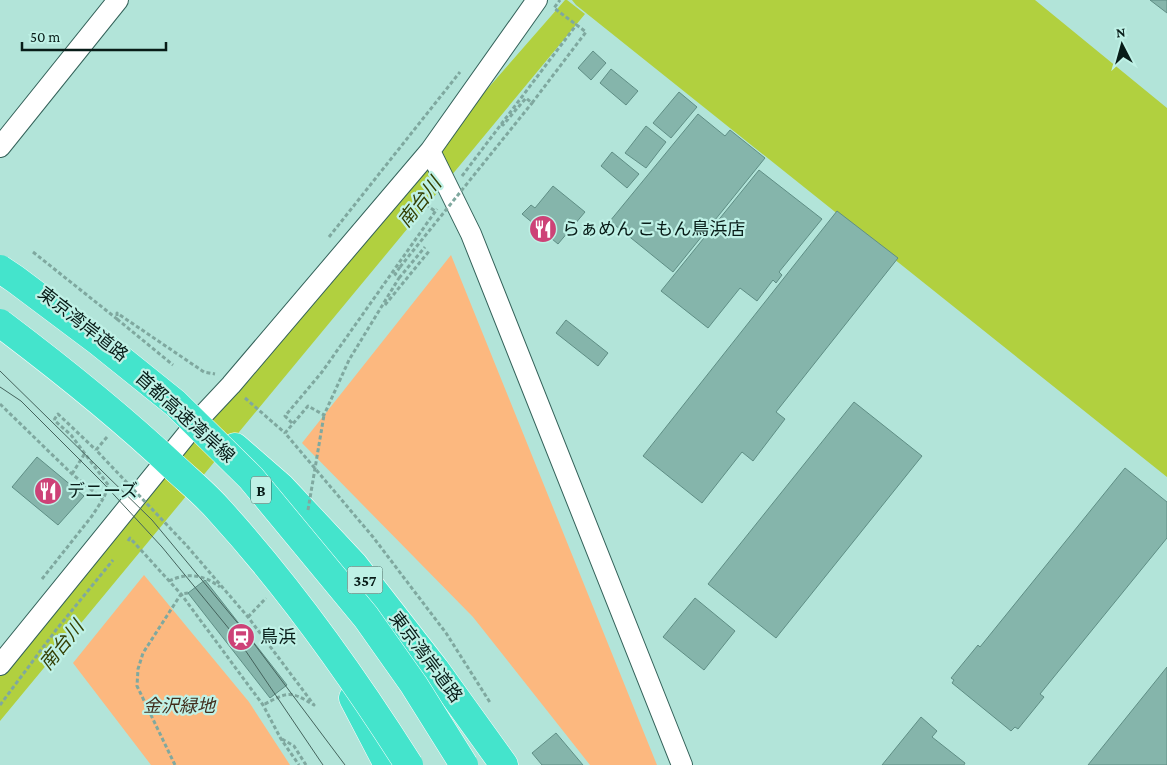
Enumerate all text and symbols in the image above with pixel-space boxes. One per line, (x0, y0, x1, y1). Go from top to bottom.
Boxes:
scale bar (22, 20, 166, 52)
north arrow (1097, 20, 1147, 70)
text: N (1115, 24, 1127, 41)
text: 50 m (30, 29, 60, 45)
water label: 南台川 (394, 172, 446, 231)
restaurant icon: らぁめん こもん鳥浜店 (528, 214, 558, 244)
place label: らぁめん こもん鳥浜店 (562, 219, 745, 239)
street label: 東京湾岸道路 (34, 283, 132, 365)
street label: 首都高速湾岸線 (131, 367, 239, 467)
restaurant icon: デニーズ (33, 476, 63, 506)
road number: B (251, 476, 271, 504)
place label: デニーズ (67, 481, 138, 501)
road number: 357 (348, 566, 382, 594)
street label: 東京湾岸道路 (386, 608, 466, 706)
water label: 南台川 (35, 615, 89, 674)
station icon: 鳥浜 (226, 622, 256, 652)
place label: 鳥浜 (260, 627, 296, 647)
park label: 金沢緑地 (143, 696, 217, 716)

